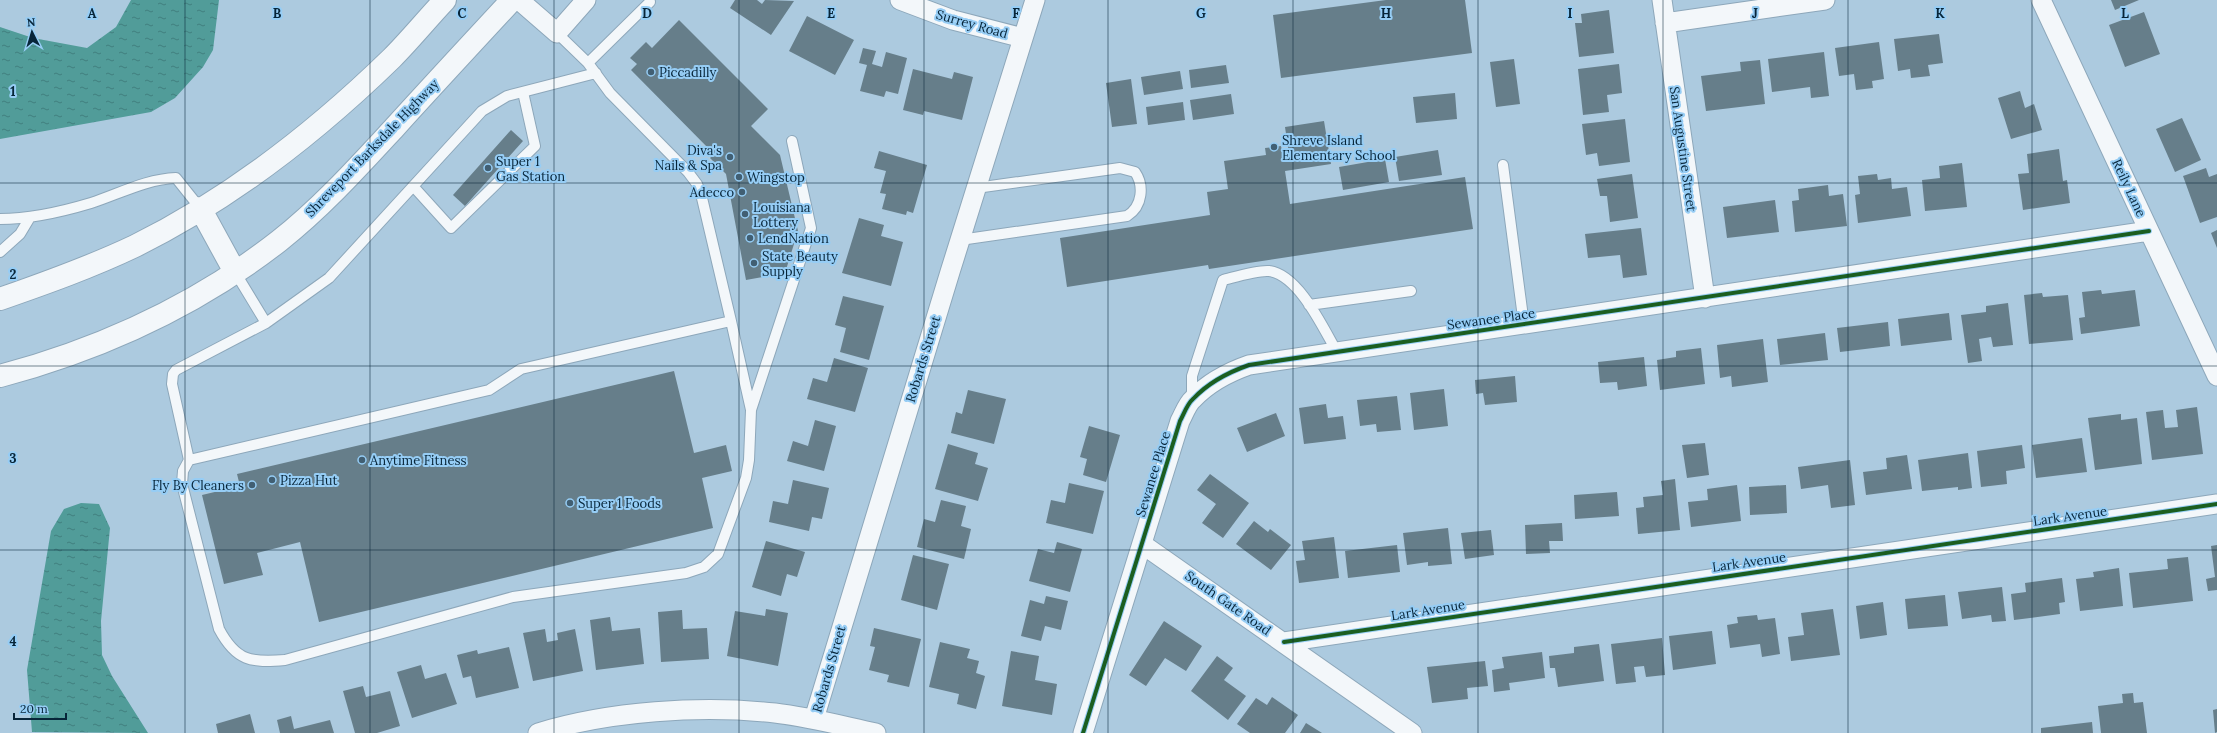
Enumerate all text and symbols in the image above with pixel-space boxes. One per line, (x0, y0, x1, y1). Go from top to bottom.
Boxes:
text: A (88, 5, 97, 22)
text: B (273, 5, 282, 22)
text: C (458, 5, 467, 22)
text: D (642, 5, 652, 22)
text: E (827, 5, 835, 22)
text: F (1012, 5, 1020, 22)
text: G (1196, 5, 1206, 22)
text: H (1381, 5, 1391, 22)
text: I (1567, 5, 1573, 22)
text: J (1752, 5, 1758, 22)
text: K (1935, 5, 1945, 22)
text: L (2121, 5, 2129, 22)
street label: Surrey Road (934, 6, 1010, 42)
north arrow (12, 12, 52, 52)
text: N (26, 15, 36, 29)
place label: Piccadilly (659, 64, 716, 81)
marker: Piccadilly (646, 67, 656, 77)
street label: Shreveport Barksdale Highway (302, 75, 443, 221)
text: 1 (10, 83, 16, 100)
street label: San Augustine Street (1666, 85, 1700, 213)
place label: Shreve Island Elementary School (1282, 132, 1396, 164)
place label: Diva's Nails & Spa (655, 142, 722, 174)
marker: Shreve Island Elementary School (1269, 142, 1279, 152)
marker: Diva's Nails & Spa (725, 152, 735, 162)
place label: Super 1 Gas Station (496, 153, 565, 185)
street label: Reily Lane (2108, 156, 2150, 220)
marker: Super 1 Gas Station (483, 163, 493, 173)
place label: Wingstop (747, 169, 805, 186)
marker: Wingstop (734, 172, 744, 182)
place label: Adecco (689, 184, 734, 201)
marker: Adecco (737, 187, 747, 197)
place label: Louisiana Lottery (753, 199, 811, 231)
marker: Louisiana Lottery (740, 209, 750, 219)
place label: LendNation (758, 230, 829, 247)
marker: LendNation (745, 233, 755, 243)
place label: State Beauty Supply (762, 248, 838, 280)
marker: State Beauty Supply (749, 258, 759, 268)
text: 2 (10, 266, 17, 283)
street label: Sewanee Place (1446, 304, 1536, 334)
street label: Robards Street (902, 314, 944, 404)
street label: Sewanee Place (1132, 429, 1174, 519)
text: 3 (9, 450, 17, 467)
place label: Anytime Fitness (369, 452, 467, 469)
marker: Anytime Fitness (357, 455, 367, 465)
place label: Pizza Hut (280, 472, 338, 489)
marker: Pizza Hut (267, 475, 277, 485)
place label: Fly By Cleaners (152, 477, 244, 494)
marker: Fly By Cleaners (247, 480, 257, 490)
place label: Super 1 Foods (578, 495, 661, 512)
marker: Super 1 Foods (565, 498, 575, 508)
street label: Lark Avenue (2032, 502, 2108, 530)
street label: Lark Avenue (1711, 548, 1787, 576)
street label: South Gate Road (1182, 567, 1274, 639)
street label: Lark Avenue (1390, 596, 1466, 624)
street label: Robards Street (808, 624, 850, 714)
text: 4 (9, 633, 17, 650)
scale bar (14, 695, 66, 721)
text: 20 m (20, 701, 48, 716)

